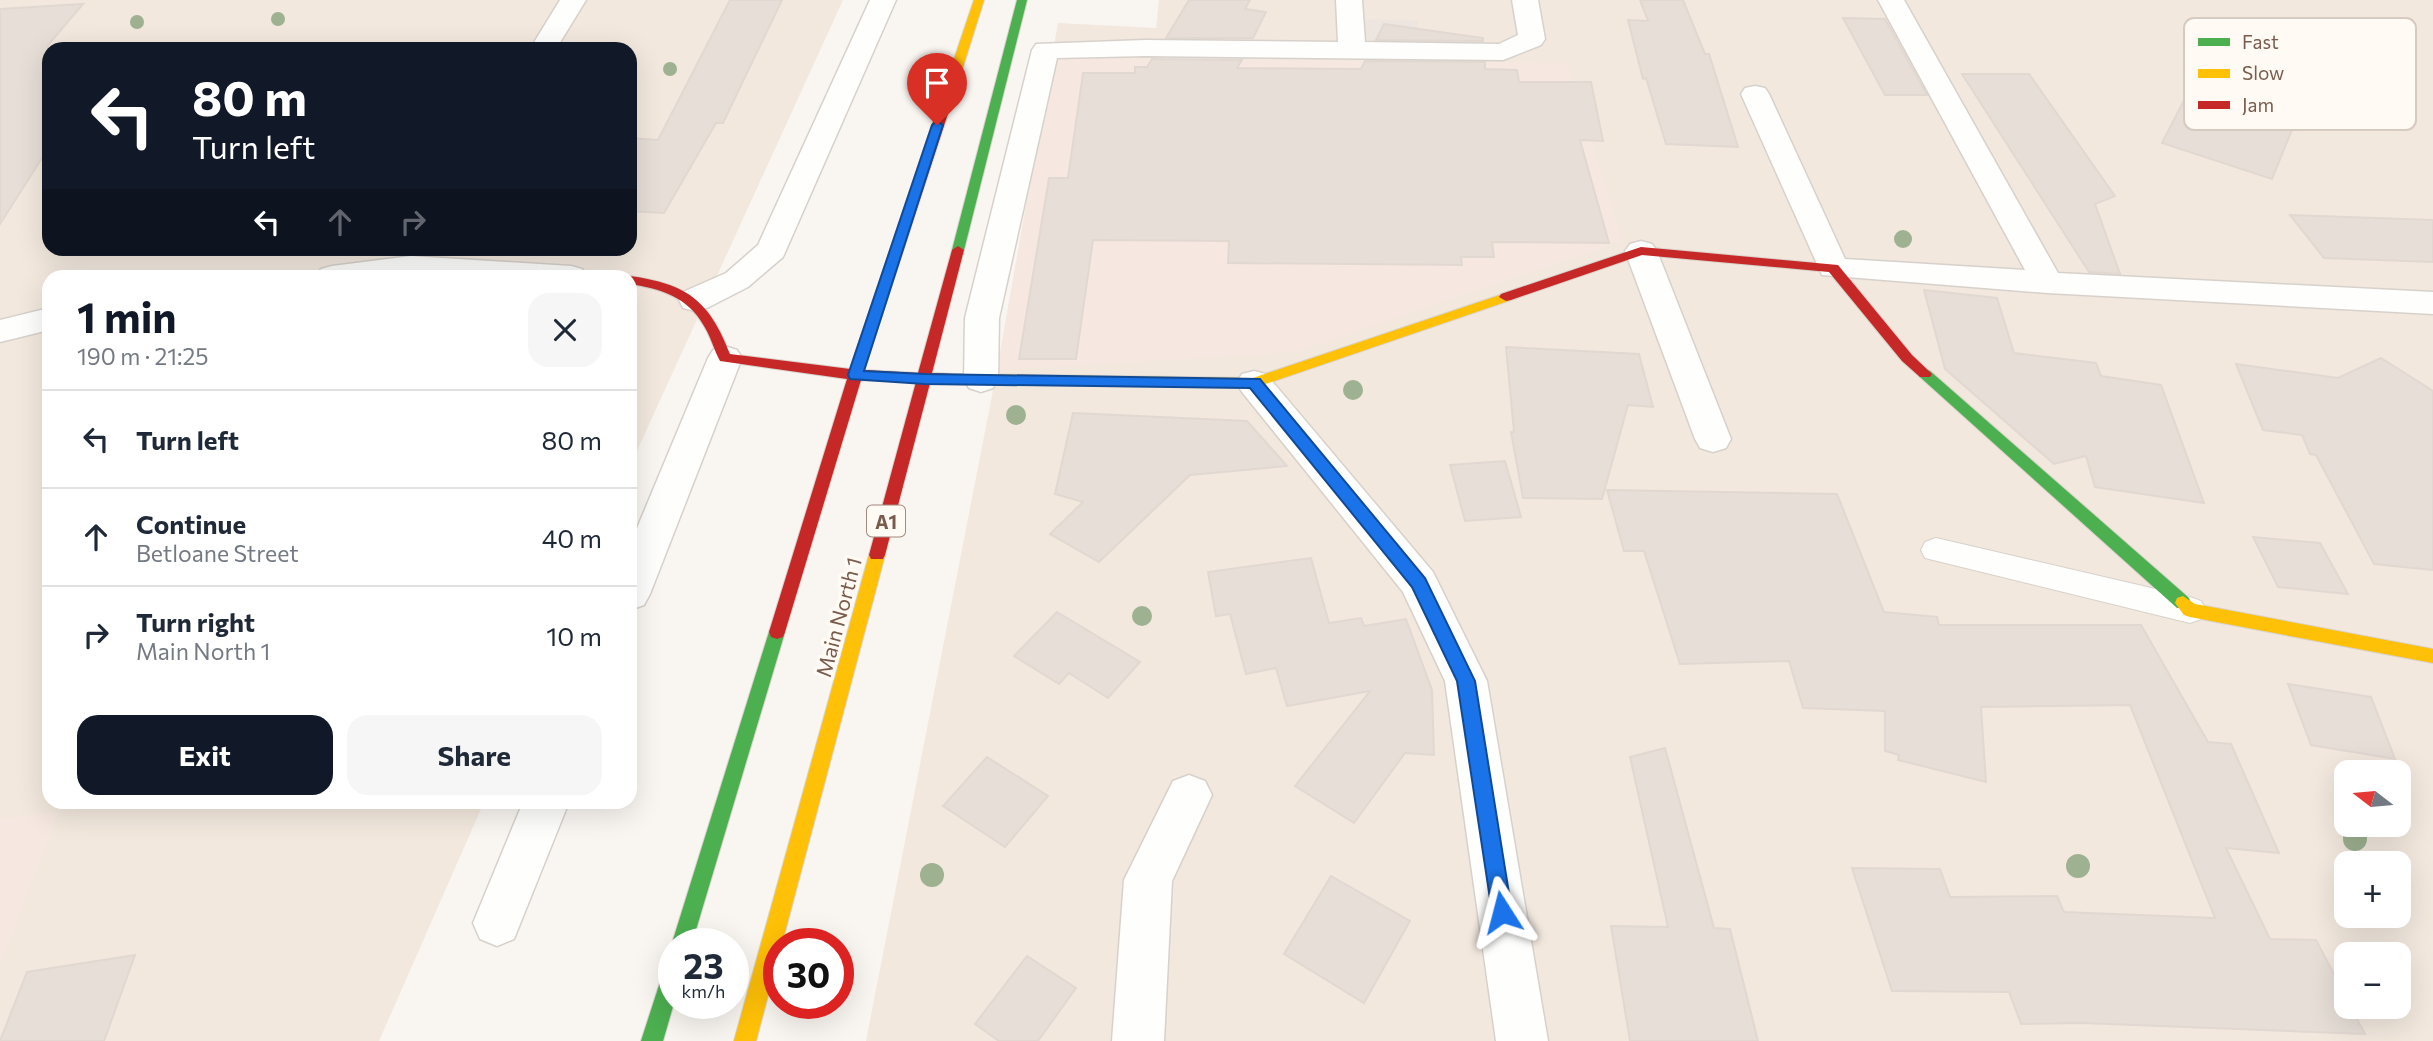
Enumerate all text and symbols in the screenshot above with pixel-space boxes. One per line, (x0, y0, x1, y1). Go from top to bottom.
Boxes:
legend (2184, 18, 2416, 130)
text: Fast (2242, 30, 2279, 53)
pin (907, 53, 967, 125)
text: Slow (2242, 61, 2284, 84)
icon: arrive (918, 64, 956, 102)
text: 80 m (192, 66, 307, 126)
icon: left (77, 70, 168, 161)
text: Jam (2242, 93, 2274, 116)
text: Turn left (192, 126, 316, 166)
icon: left (248, 203, 286, 241)
icon: ahead (321, 203, 359, 241)
icon: right (394, 203, 432, 241)
text: 1 min (77, 290, 177, 342)
button: close (528, 293, 602, 367)
text: 190 m · 21:25 (77, 342, 209, 370)
icon: left (77, 420, 115, 458)
text: Turn left (136, 424, 239, 455)
text: 80 m (542, 424, 602, 455)
road number: A1 (867, 506, 905, 536)
text: Continue (136, 508, 246, 539)
icon: ahead (77, 518, 115, 556)
text: 40 m (542, 522, 602, 553)
text: Betloane Street (136, 539, 299, 567)
street label: Main North 1 (810, 554, 866, 680)
text: Turn right (136, 606, 255, 637)
icon: right (77, 616, 115, 654)
text: 10 m (546, 620, 602, 651)
text: Main North 1 (136, 637, 270, 665)
button: Exit (77, 715, 333, 795)
button: Share (347, 715, 602, 795)
north arrow (2334, 760, 2412, 836)
map controls (2334, 760, 2411, 1019)
button: + (2334, 851, 2411, 928)
position arrow (1465, 875, 1539, 949)
speed limit sign: 30 (763, 928, 854, 1019)
button: − (2334, 942, 2411, 1019)
text: 23 (683, 943, 724, 986)
text: km/h (682, 980, 725, 1002)

